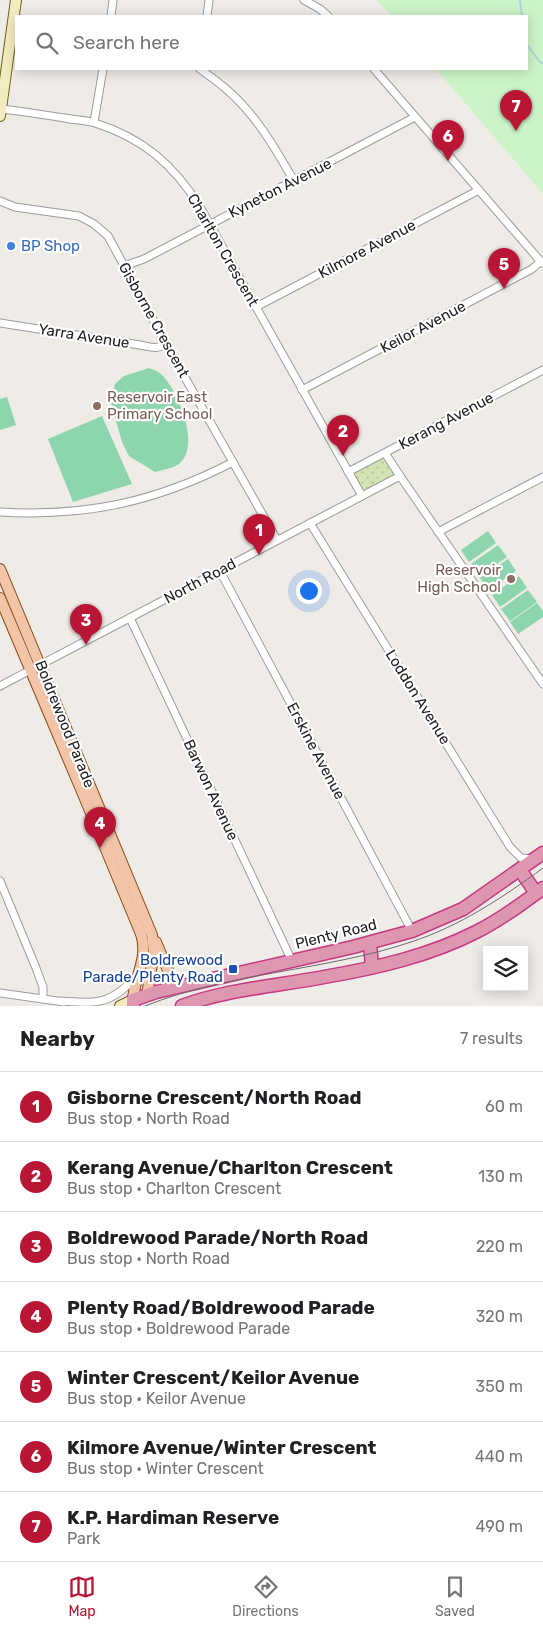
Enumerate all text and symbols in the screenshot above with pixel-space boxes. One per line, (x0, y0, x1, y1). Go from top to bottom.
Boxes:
search box (15, 15, 528, 70)
icon: search (33, 29, 61, 57)
text: Search here (73, 31, 180, 54)
pin: 7 (500, 90, 532, 131)
pin: 6 (432, 120, 464, 161)
street label: Kyneton Avenue (225, 154, 335, 222)
street label: Charlton Crescent (183, 190, 263, 310)
street label: Kilmore Avenue (315, 216, 419, 282)
place label: BP Shop (21, 237, 80, 255)
marker: BP Shop (5, 240, 17, 252)
pin: 5 (488, 248, 520, 289)
street label: Gisborne Crescent (115, 259, 193, 381)
street label: Keilor Avenue (377, 297, 469, 357)
street label: Yarra Avenue (37, 320, 131, 352)
place label: Reservoir East Primary School (107, 388, 212, 423)
street label: Kerang Avenue (396, 388, 496, 454)
marker: Reservoir East Primary School (91, 400, 103, 412)
pin: 2 (327, 415, 359, 456)
pin: 1 (243, 514, 275, 555)
street label: North Road (161, 555, 239, 607)
place label: Reservoir High School (417, 561, 501, 596)
marker: Reservoir High School (505, 573, 517, 585)
your location (296, 578, 322, 604)
pin: 3 (70, 604, 102, 645)
street label: Loddon Avenue (382, 646, 454, 748)
street label: Boldrewood Parade (31, 658, 99, 790)
street label: Erskine Avenue (283, 699, 349, 803)
street label: Barwon Avenue (180, 737, 242, 843)
pin: 4 (84, 807, 116, 848)
street label: Plenty Road (293, 915, 379, 953)
map controls (483, 946, 528, 991)
button: layers (483, 946, 528, 991)
place label: Boldrewood Parade/Plenty Road (83, 951, 223, 986)
marker: Boldrewood Parade/Plenty Road (227, 963, 239, 975)
text: Nearby (20, 1026, 95, 1051)
text: 7 results (460, 1029, 523, 1048)
text: Gisborne Crescent/North Road (67, 1086, 362, 1109)
text: 1 (32, 1097, 40, 1116)
text: 60 m (485, 1097, 523, 1116)
text: Bus stop · North Road (67, 1109, 230, 1128)
text: Kerang Avenue/Charlton Crescent (67, 1156, 393, 1179)
text: 2 (31, 1167, 41, 1186)
text: 130 m (478, 1167, 523, 1186)
text: Bus stop · Charlton Crescent (67, 1179, 281, 1198)
text: Boldrewood Parade/North Road (67, 1226, 368, 1249)
text: 3 (31, 1237, 41, 1256)
text: 220 m (476, 1237, 523, 1256)
text: Bus stop · North Road (67, 1249, 230, 1268)
text: Plenty Road/Boldrewood Parade (67, 1296, 375, 1319)
text: 4 (31, 1307, 41, 1326)
text: 320 m (476, 1307, 523, 1326)
text: Bus stop · Boldrewood Parade (67, 1319, 290, 1338)
text: Winter Crescent/Keilor Avenue (67, 1366, 359, 1389)
text: 5 (31, 1377, 41, 1396)
text: 350 m (476, 1377, 523, 1396)
text: Bus stop · Keilor Avenue (67, 1389, 246, 1408)
text: Kilmore Avenue/Winter Crescent (67, 1436, 376, 1459)
text: 6 (31, 1447, 41, 1466)
text: 440 m (475, 1447, 523, 1466)
text: Bus stop · Winter Crescent (67, 1459, 264, 1478)
text: K.P. Hardiman Reserve (67, 1506, 279, 1529)
text: 7 (31, 1517, 41, 1536)
text: 490 m (475, 1517, 523, 1536)
text: Park (67, 1529, 100, 1548)
tab: Map (68, 1573, 96, 1620)
tab: Directions (232, 1573, 299, 1620)
tab: Saved (435, 1573, 475, 1620)

